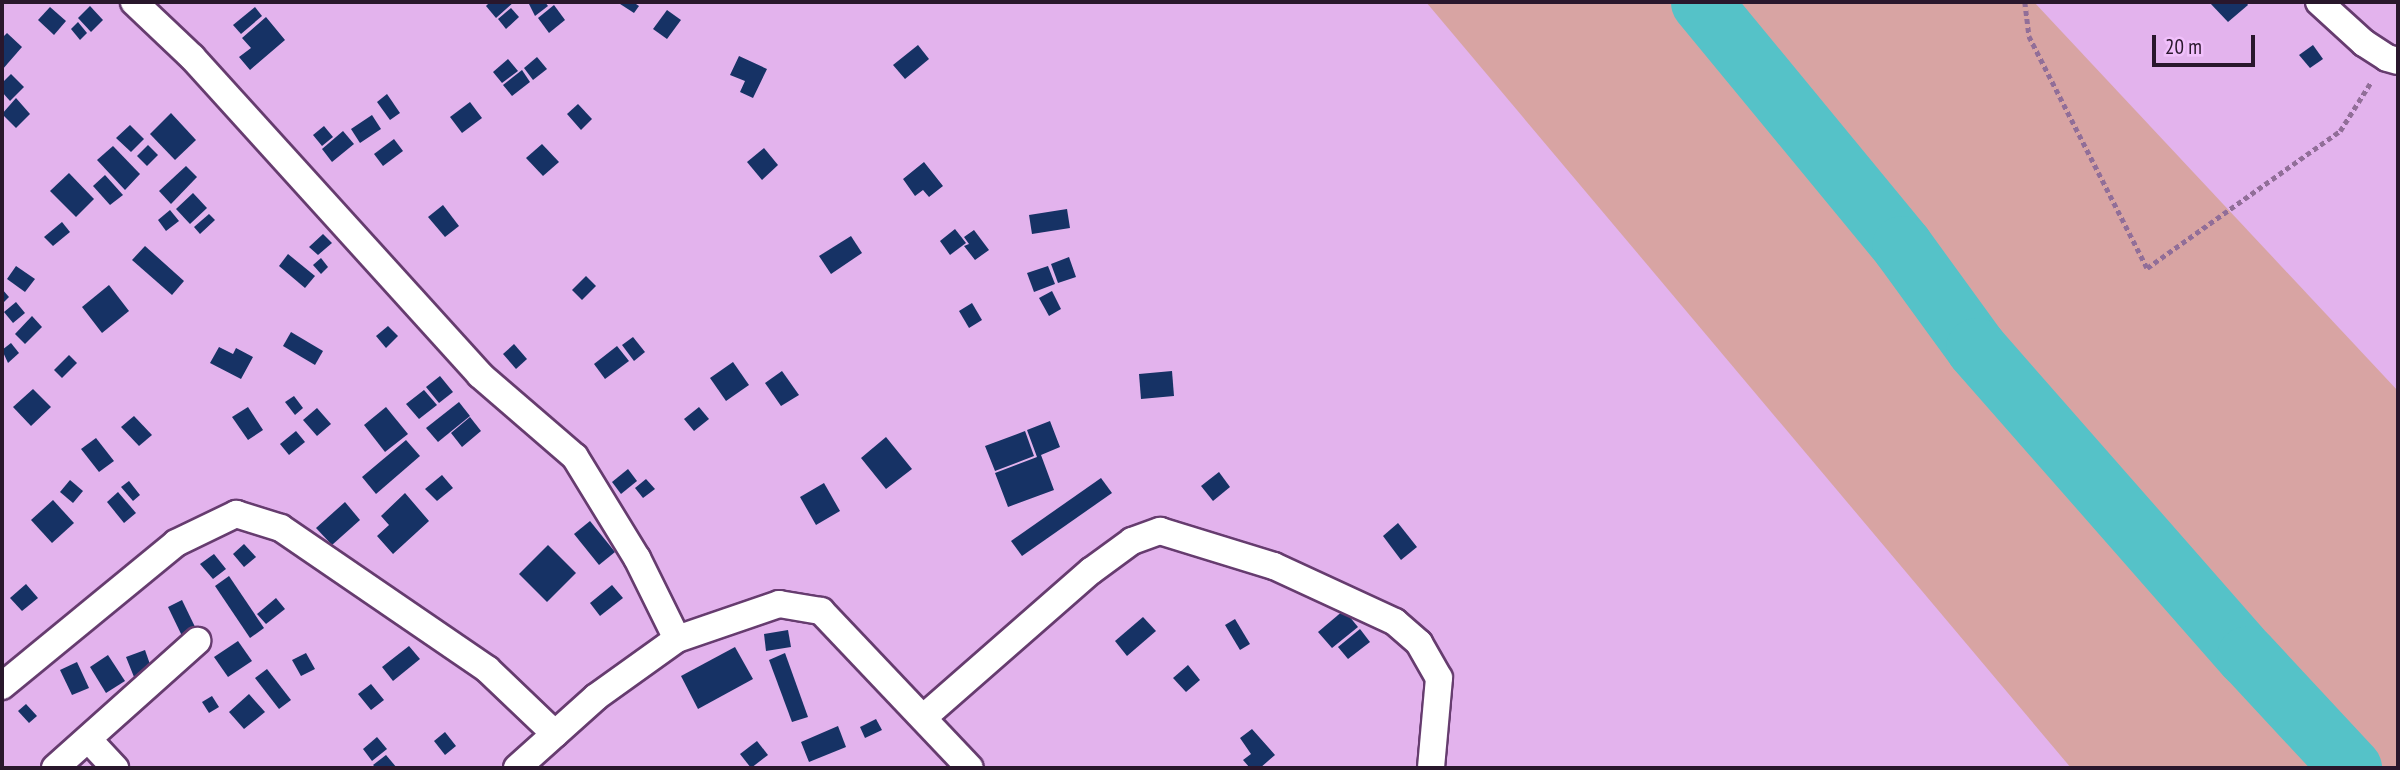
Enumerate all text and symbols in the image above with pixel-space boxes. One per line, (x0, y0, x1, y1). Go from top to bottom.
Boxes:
scale bar (2155, 21, 2258, 65)
text: 20 m (2165, 33, 2202, 60)

